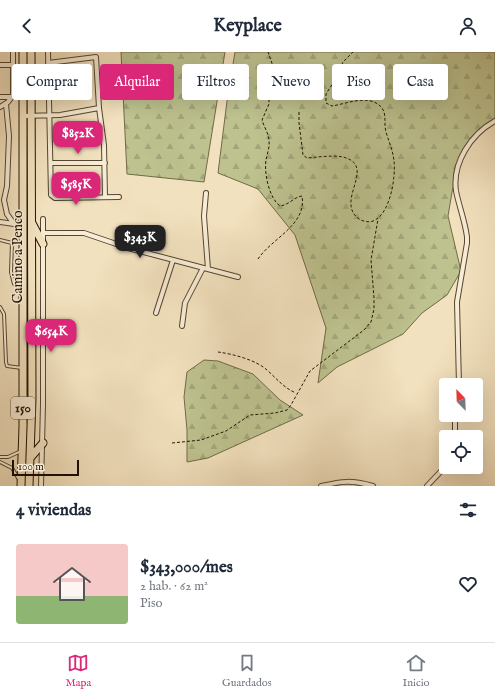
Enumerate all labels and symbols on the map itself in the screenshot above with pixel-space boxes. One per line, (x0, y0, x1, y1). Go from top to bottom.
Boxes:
pin: $852K (50, 121, 106, 155)
pin: $585K (48, 172, 104, 206)
street label: Camino a Penco (9, 210, 27, 304)
pin: $343K (112, 225, 168, 259)
pin: $654K (23, 319, 79, 353)
north arrow (439, 378, 483, 422)
road number: 150 (11, 397, 35, 419)
scale bar (12, 458, 79, 477)

